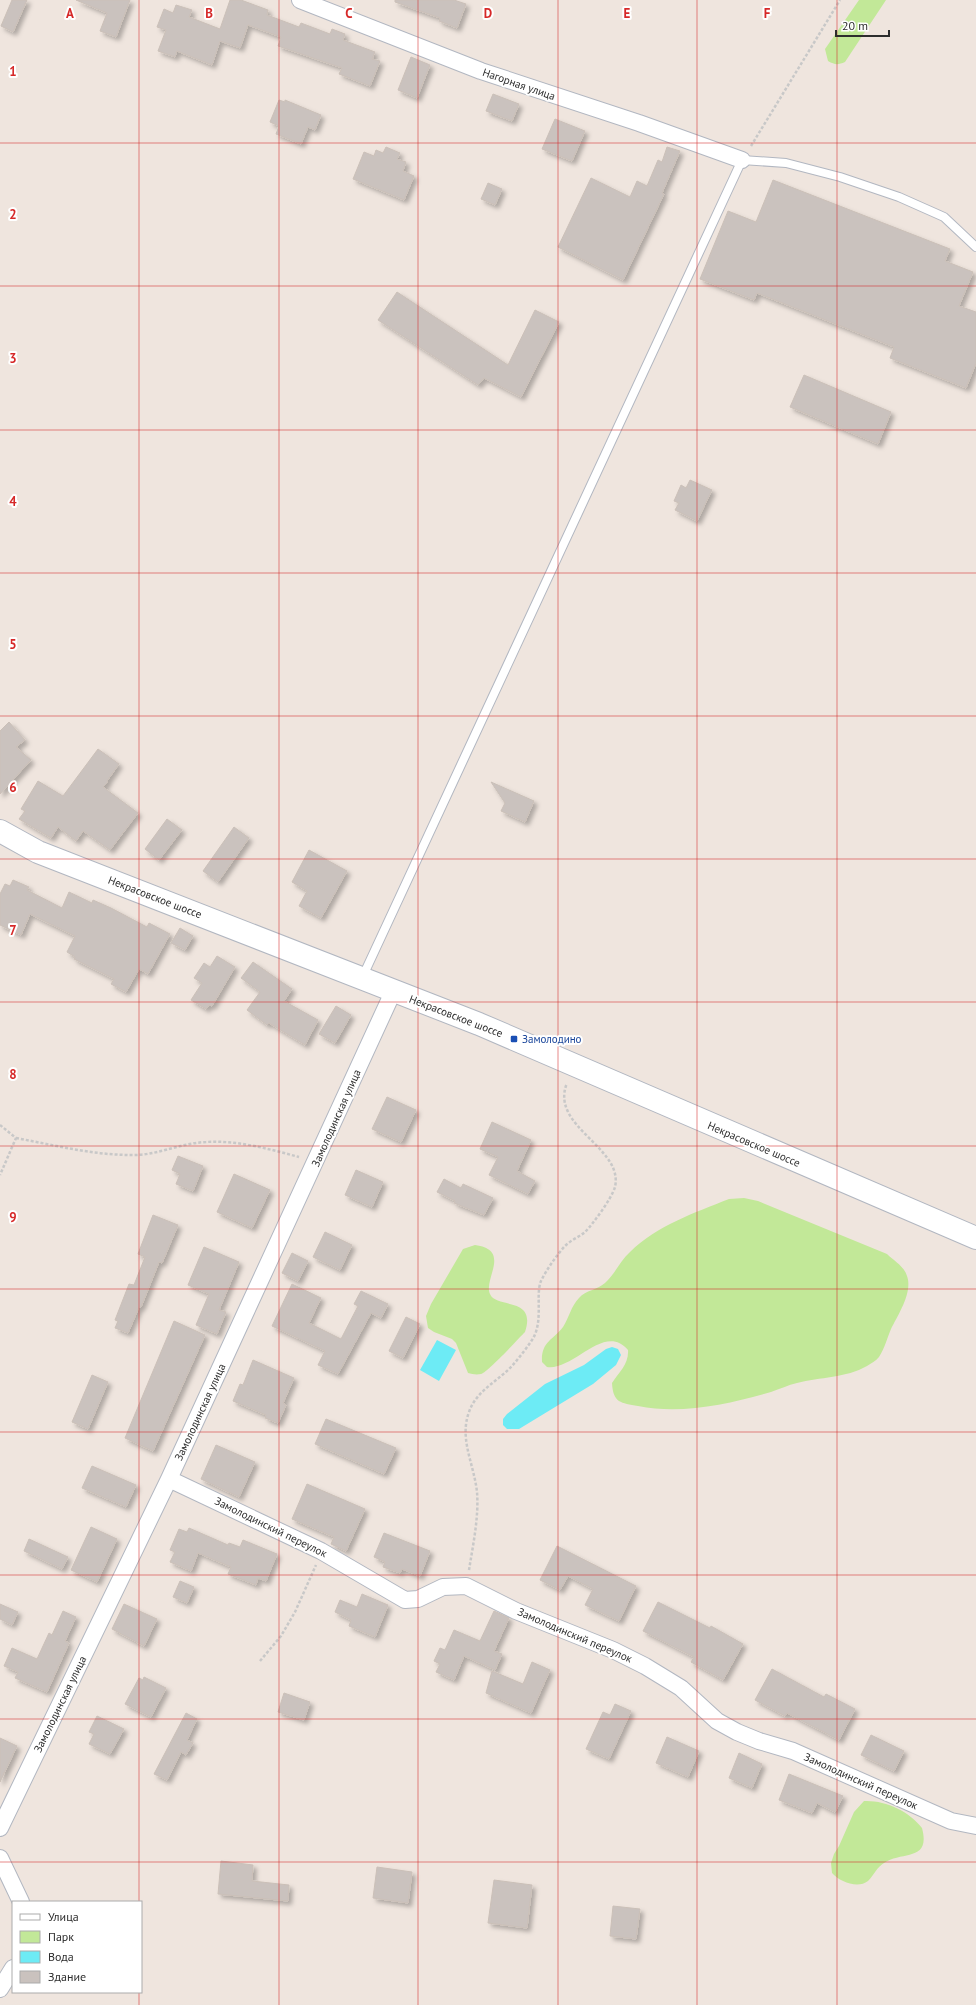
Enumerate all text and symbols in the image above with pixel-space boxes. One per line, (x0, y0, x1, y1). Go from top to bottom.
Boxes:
text: A (66, 5, 74, 22)
text: B (205, 5, 213, 22)
text: C (345, 5, 353, 22)
text: D (484, 5, 492, 22)
text: E (624, 5, 631, 22)
text: F (764, 5, 771, 22)
scale bar (836, 12, 889, 38)
text: 20 m (842, 18, 868, 33)
text: 1 (9, 63, 17, 80)
street label: Нагорная улица (481, 65, 557, 103)
text: 2 (9, 206, 17, 223)
text: 3 (9, 350, 17, 367)
text: 4 (9, 493, 17, 510)
text: 5 (9, 636, 17, 653)
text: 6 (9, 779, 17, 796)
street label: Некрасовское шоссе (106, 873, 204, 921)
text: 7 (9, 922, 17, 939)
street label: Некрасовское шоссе (407, 992, 505, 1040)
place label: Замолодино (522, 1032, 582, 1046)
marker: Замолодино (509, 1034, 519, 1044)
text: 8 (9, 1066, 17, 1083)
street label: Замолодинская улица (308, 1067, 364, 1169)
street label: Некрасовское шоссе (706, 1118, 803, 1170)
text: 9 (9, 1209, 17, 1226)
street label: Замолодинская улица (171, 1361, 229, 1463)
street label: Замолодинский переулок (213, 1494, 330, 1561)
street label: Замолодинский переулок (516, 1604, 635, 1666)
street label: Замолодинская улица (31, 1654, 89, 1754)
street label: Замолодинский переулок (802, 1750, 921, 1813)
legend (12, 1901, 142, 1993)
text: Улица (48, 1909, 79, 1924)
text: Парк (48, 1929, 74, 1944)
text: Вода (48, 1949, 74, 1964)
text: Здание (48, 1969, 86, 1984)

